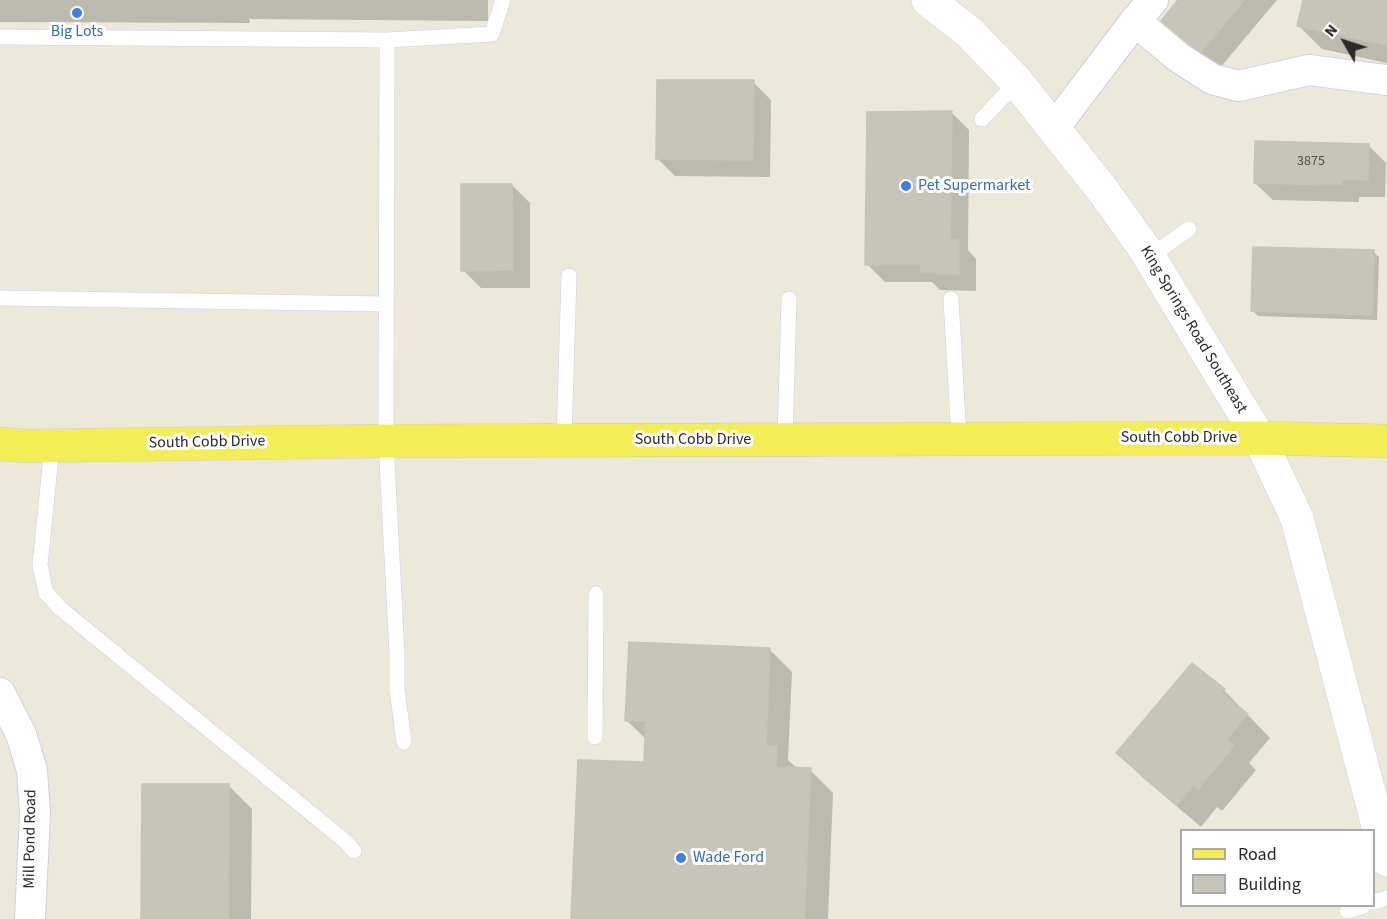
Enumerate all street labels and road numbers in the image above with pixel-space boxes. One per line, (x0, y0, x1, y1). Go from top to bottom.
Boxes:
street label: King Springs Road Southeast (1135, 243, 1251, 417)
street label: South Cobb Drive (1121, 428, 1237, 448)
street label: South Cobb Drive (635, 430, 751, 450)
street label: South Cobb Drive (149, 432, 265, 454)
street label: Mill Pond Road (21, 789, 41, 889)

